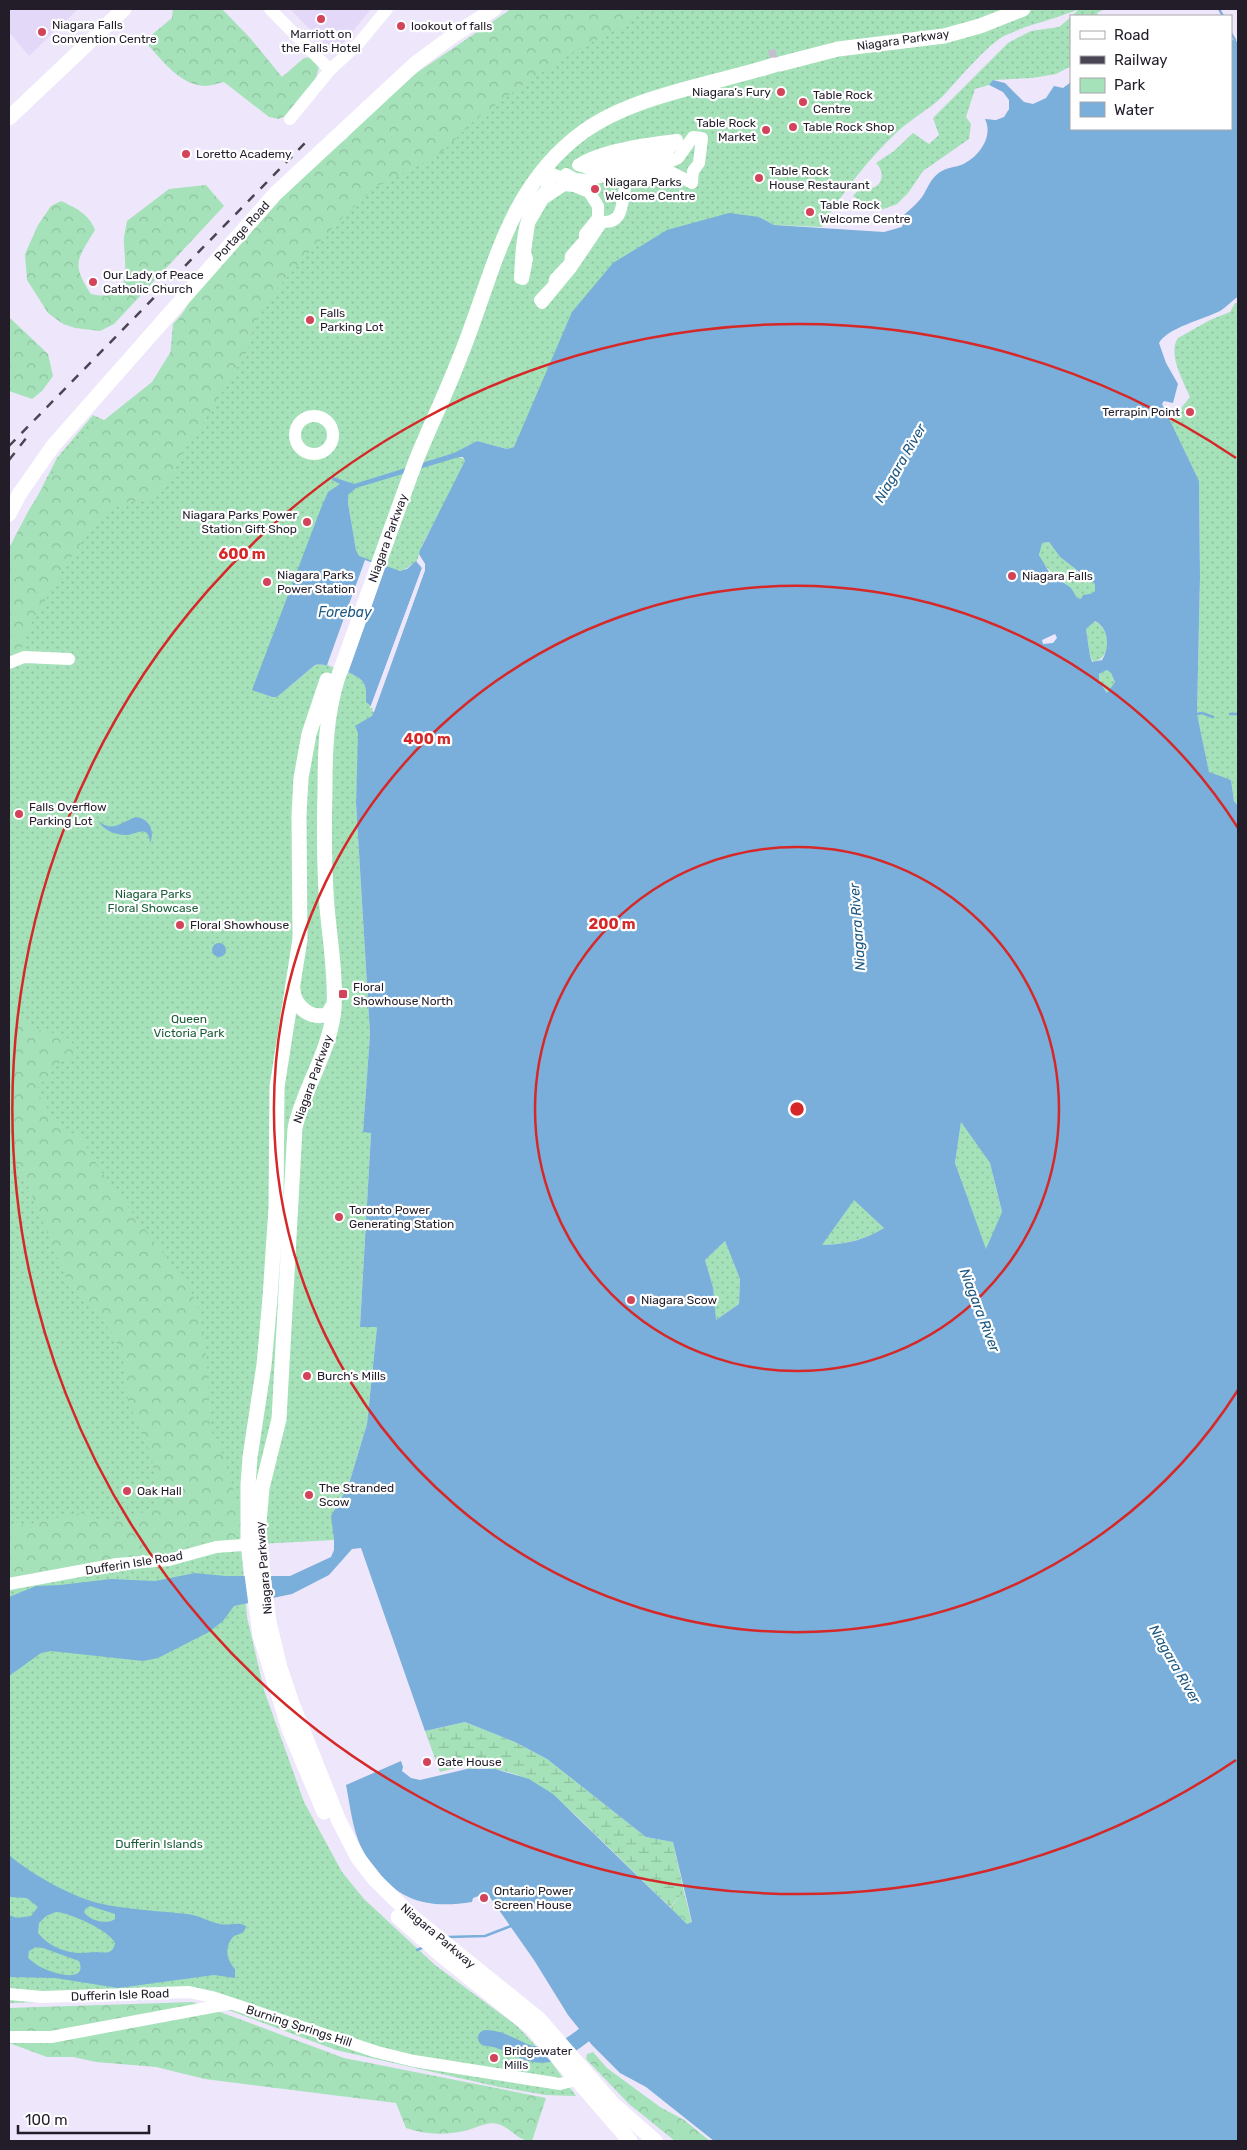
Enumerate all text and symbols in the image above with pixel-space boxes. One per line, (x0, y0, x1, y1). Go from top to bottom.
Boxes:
marker: Marriott on the Falls Hotel (315, 13, 327, 25)
legend (1070, 15, 1232, 130)
place label: Niagara Falls Convention Centre (52, 18, 157, 46)
place label: lookout of falls (411, 19, 492, 33)
marker: lookout of falls (395, 20, 407, 32)
marker: Niagara Falls Convention Centre (36, 26, 48, 38)
text: Road (1114, 26, 1150, 44)
place label: Marriott on the Falls Hotel (281, 27, 361, 55)
street label: Niagara Parkway (856, 27, 950, 53)
text: Railway (1114, 51, 1168, 69)
text: Park (1114, 76, 1145, 94)
place label: Niagara’s Fury (692, 85, 771, 99)
marker: Niagara’s Fury (775, 86, 787, 98)
place label: Table Rock Centre (813, 88, 873, 116)
marker: Table Rock Centre (797, 96, 809, 108)
text: Water (1114, 101, 1154, 119)
place label: Table Rock Market (696, 116, 757, 144)
place label: Table Rock Shop (803, 120, 894, 134)
marker: Table Rock Shop (787, 121, 799, 133)
marker: Table Rock Market (760, 124, 772, 136)
place label: Loretto Academy (196, 147, 292, 161)
marker: Loretto Academy (180, 148, 192, 160)
place label: Table Rock House Restaurant (769, 164, 870, 192)
marker: Table Rock House Restaurant (753, 172, 765, 184)
place label: Niagara Parks Welcome Centre (605, 175, 696, 203)
marker: Niagara Parks Welcome Centre (589, 183, 601, 195)
street label: Portage Road (211, 198, 273, 264)
place label: Table Rock Welcome Centre (820, 198, 911, 226)
marker: Table Rock Welcome Centre (804, 206, 816, 218)
place label: Our Lady of Peace Catholic Church (103, 268, 204, 296)
marker: Our Lady of Peace Catholic Church (87, 276, 99, 288)
place label: Falls Parking Lot (320, 306, 384, 334)
marker: Falls Parking Lot (304, 314, 316, 326)
place label: Terrapin Point (1102, 405, 1180, 419)
marker: Terrapin Point (1184, 406, 1196, 418)
water label: Niagara River (871, 420, 930, 506)
street label: Niagara Parkway (365, 491, 411, 584)
place label: Niagara Parks Power Station Gift Shop (182, 508, 297, 536)
marker: Niagara Parks Power Station Gift Shop (301, 516, 313, 528)
text: 600 m (218, 545, 266, 563)
place label: Niagara Parks Power Station (277, 568, 355, 596)
place label: Niagara Falls (1022, 569, 1093, 583)
marker: Niagara Falls (1006, 570, 1018, 582)
marker: Niagara Parks Power Station (261, 576, 273, 588)
water label: Forebay (318, 604, 373, 621)
text: 400 m (403, 730, 451, 748)
place label: Falls Overflow Parking Lot (29, 800, 107, 828)
marker: Falls Overflow Parking Lot (13, 808, 25, 820)
water label: Niagara River (846, 882, 869, 972)
park label: Niagara Parks Floral Showcase (108, 887, 199, 915)
text: 200 m (588, 915, 636, 933)
place label: Floral Showhouse (190, 918, 289, 932)
marker: Floral Showhouse (174, 919, 186, 931)
place label: Floral Showhouse North (353, 980, 453, 1008)
marker: Floral Showhouse North (337, 988, 349, 1000)
park label: Queen Victoria Park (154, 1012, 225, 1040)
street label: Niagara Parkway (290, 1032, 336, 1125)
centre of rings (788, 1100, 806, 1118)
place label: Toronto Power Generating Station (349, 1203, 454, 1231)
marker: Toronto Power Generating Station (333, 1211, 345, 1223)
water label: Niagara River (956, 1266, 1003, 1355)
place label: Niagara Scow (641, 1293, 717, 1307)
marker: Niagara Scow (625, 1294, 637, 1306)
place label: Burch’s Mills (317, 1369, 386, 1383)
marker: Burch’s Mills (301, 1370, 313, 1382)
place label: The Stranded Scow (319, 1481, 394, 1509)
place label: Oak Hall (137, 1484, 182, 1498)
marker: Oak Hall (121, 1485, 133, 1497)
marker: The Stranded Scow (303, 1489, 315, 1501)
street label: Niagara Parkway (253, 1521, 275, 1615)
street label: Dufferin Isle Road (84, 1548, 184, 1578)
water label: Niagara River (1145, 1622, 1204, 1707)
place label: Gate House (437, 1755, 502, 1769)
marker: Gate House (421, 1756, 433, 1768)
park label: Dufferin Islands (115, 1837, 203, 1851)
place label: Ontario Power Screen House (494, 1884, 573, 1912)
marker: Ontario Power Screen House (478, 1892, 490, 1904)
street label: Niagara Parkway (398, 1901, 478, 1972)
street label: Dufferin Isle Road (71, 1986, 169, 2004)
street label: Burning Springs Hill (244, 2002, 354, 2050)
place label: Bridgewater Mills (504, 2044, 573, 2072)
marker: Bridgewater Mills (488, 2052, 500, 2064)
scale bar (18, 2102, 149, 2134)
text: 100 m (25, 2111, 67, 2129)

